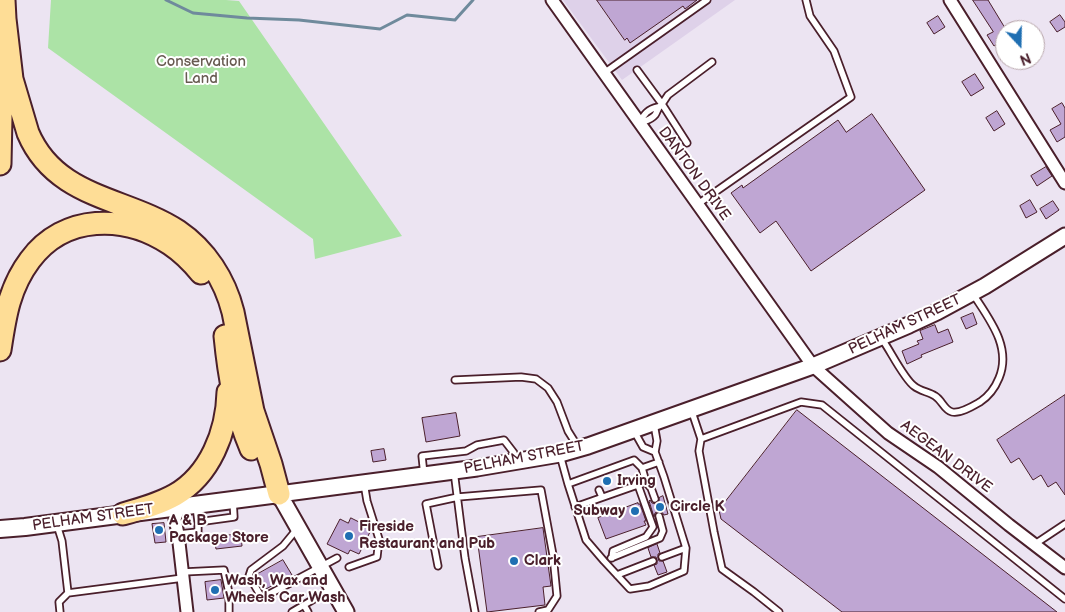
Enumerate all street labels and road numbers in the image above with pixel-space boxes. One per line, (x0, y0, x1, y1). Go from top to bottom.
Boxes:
street label: DANTON DRIVE (654, 124, 734, 224)
street label: PELHAM STREET (846, 291, 964, 359)
street label: AEGEAN DRIVE (897, 417, 995, 497)
street label: PELHAM STREET (462, 437, 586, 479)
street label: PELHAM STREET (31, 501, 155, 535)

